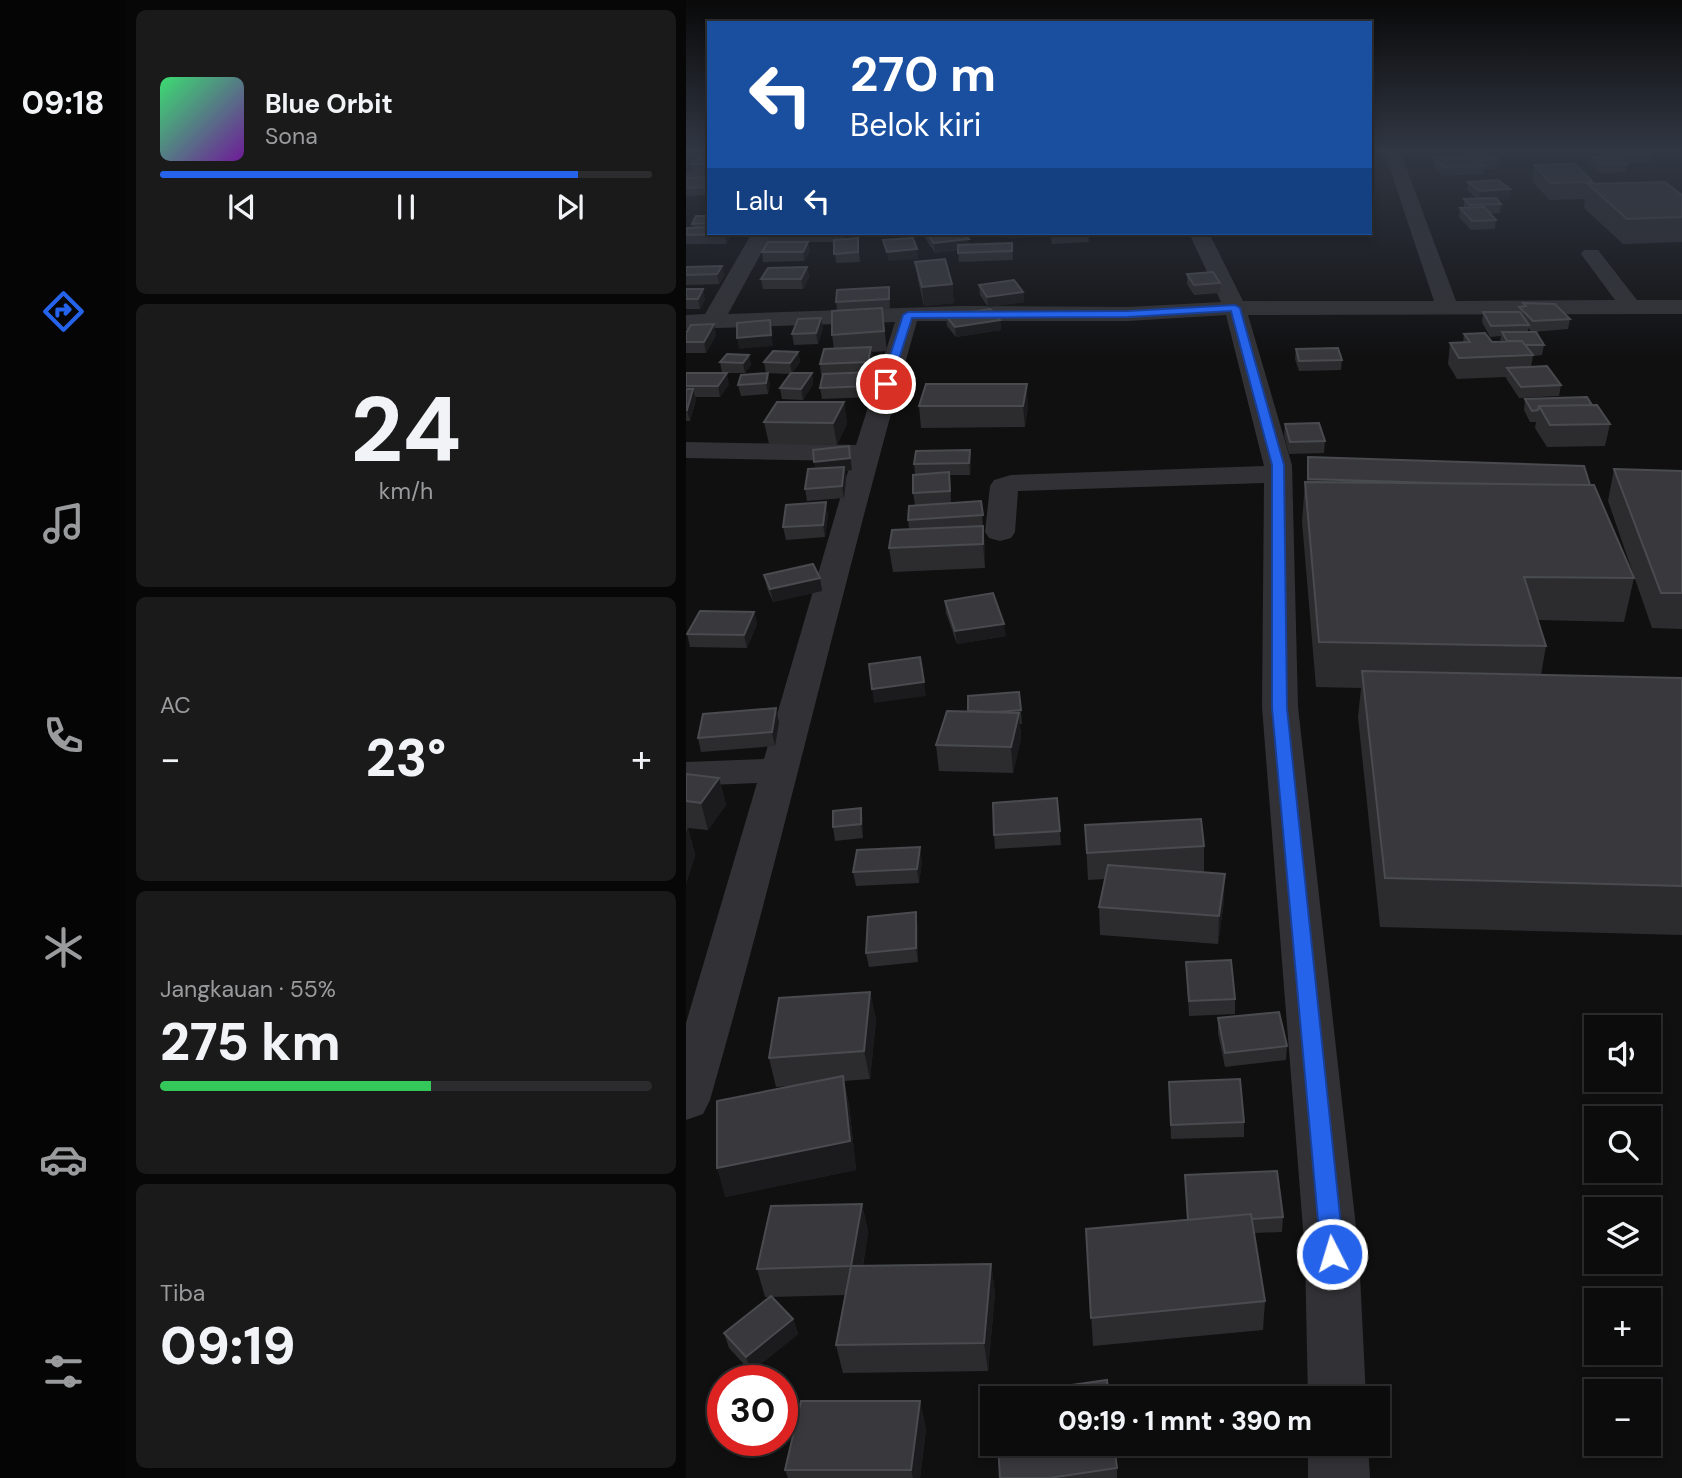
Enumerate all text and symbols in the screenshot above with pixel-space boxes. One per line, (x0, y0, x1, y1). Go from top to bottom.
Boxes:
text: 270 m (850, 42, 996, 106)
icon: left (735, 49, 826, 140)
text: 09:18 (22, 82, 104, 124)
text: Blue Orbit (265, 87, 393, 121)
text: Belok kiri (850, 104, 982, 146)
text: Sona (265, 121, 318, 151)
icon: left (798, 182, 836, 220)
text: Lalu (735, 184, 784, 218)
icon: previous (223, 188, 261, 226)
icon: pause (387, 188, 425, 226)
icon: next (551, 188, 589, 226)
icon: directions (39, 287, 88, 336)
pin (856, 354, 916, 414)
icon: arrive (867, 365, 905, 403)
text: 24 (350, 371, 462, 489)
text: km/h (379, 476, 433, 506)
icon: music (39, 499, 88, 548)
text: AC (160, 690, 191, 720)
icon: phone (39, 711, 88, 760)
text: 23° (366, 724, 446, 792)
text: − (160, 734, 181, 784)
text: + (631, 734, 652, 784)
icon: climate (39, 923, 88, 972)
text: Jangkauan · 55% (160, 974, 336, 1004)
text: 275 km (160, 1008, 341, 1076)
map controls (1584, 1015, 1661, 1456)
button: sound (1584, 1015, 1661, 1092)
button: search (1584, 1106, 1661, 1183)
icon: car (39, 1135, 88, 1184)
button: layers (1584, 1197, 1661, 1274)
position arrow (1295, 1217, 1369, 1291)
text: Tiba (160, 1278, 205, 1308)
button: + (1584, 1288, 1661, 1365)
text: 09:19 (160, 1312, 295, 1380)
icon: filters (39, 1347, 88, 1396)
speed limit sign: 30 (707, 1365, 798, 1456)
button: − (1584, 1379, 1661, 1456)
text: 09:19 · 1 mnt · 390 m (1058, 1404, 1312, 1438)

